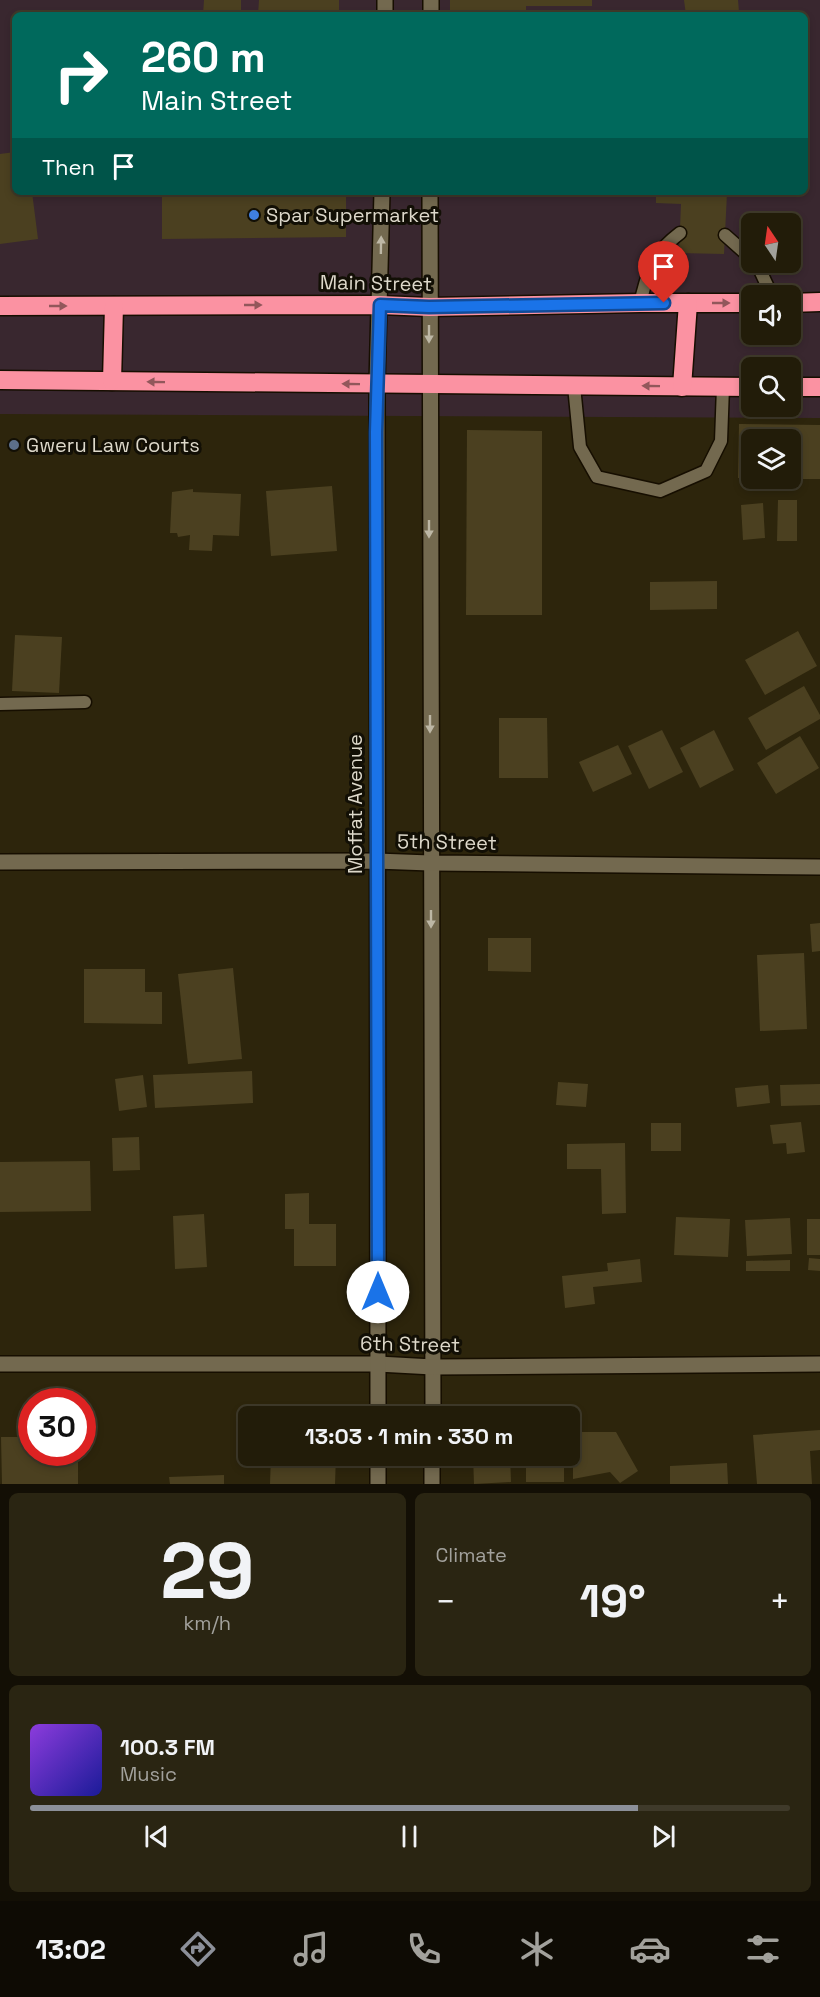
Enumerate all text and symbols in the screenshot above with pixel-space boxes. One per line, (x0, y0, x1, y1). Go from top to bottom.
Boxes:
text: 260 m (141, 31, 266, 84)
icon: right (42, 36, 120, 114)
text: Main Street (141, 83, 293, 118)
icon: arrive (107, 150, 140, 183)
text: Then (42, 153, 95, 181)
place label: Spar Supermarket (266, 202, 439, 228)
marker: Spar Supermarket (247, 208, 261, 222)
north arrow (741, 213, 801, 273)
map controls (741, 213, 801, 489)
one-way arrow (376, 235, 386, 254)
pin (638, 241, 689, 303)
icon: arrive (647, 250, 680, 283)
street label: Main Street (320, 269, 432, 297)
button: sound (741, 285, 801, 345)
one-way arrow (712, 298, 731, 308)
one-way arrow (244, 300, 263, 310)
one-way arrow (49, 301, 68, 311)
one-way arrow (424, 325, 434, 344)
button: search (741, 357, 801, 417)
one-way arrow (147, 377, 166, 387)
one-way arrow (342, 379, 361, 389)
one-way arrow (642, 381, 661, 391)
button: layers (741, 429, 801, 489)
place label: Gweru Law Courts (26, 432, 200, 458)
marker: Gweru Law Courts (7, 438, 21, 452)
one-way arrow (424, 520, 434, 539)
one-way arrow (425, 715, 435, 734)
street label: Moffat Avenue (342, 734, 368, 874)
street label: 5th Street (397, 828, 497, 856)
one-way arrow (426, 910, 436, 929)
position arrow (346, 1260, 410, 1324)
street label: 6th Street (360, 1330, 460, 1358)
speed limit sign: 30 (18, 1388, 96, 1466)
text: 13:03 · 1 min · 330 m (305, 1422, 513, 1450)
text: 29 (160, 1521, 254, 1621)
text: Climate (436, 1542, 507, 1568)
text: 19° (580, 1573, 646, 1630)
text: − (436, 1581, 456, 1623)
text: + (770, 1581, 790, 1623)
text: km/h (183, 1610, 231, 1636)
text: 100.3 FM (120, 1733, 215, 1761)
text: Music (120, 1761, 177, 1787)
icon: previous (140, 1820, 173, 1853)
icon: pause (393, 1820, 426, 1853)
icon: next (647, 1820, 680, 1853)
icon: directions (177, 1928, 219, 1970)
icon: music (290, 1928, 332, 1970)
icon: phone (403, 1928, 445, 1970)
icon: climate (516, 1928, 558, 1970)
icon: car (629, 1928, 671, 1970)
icon: filters (742, 1928, 784, 1970)
text: 13:02 (36, 1932, 106, 1967)

